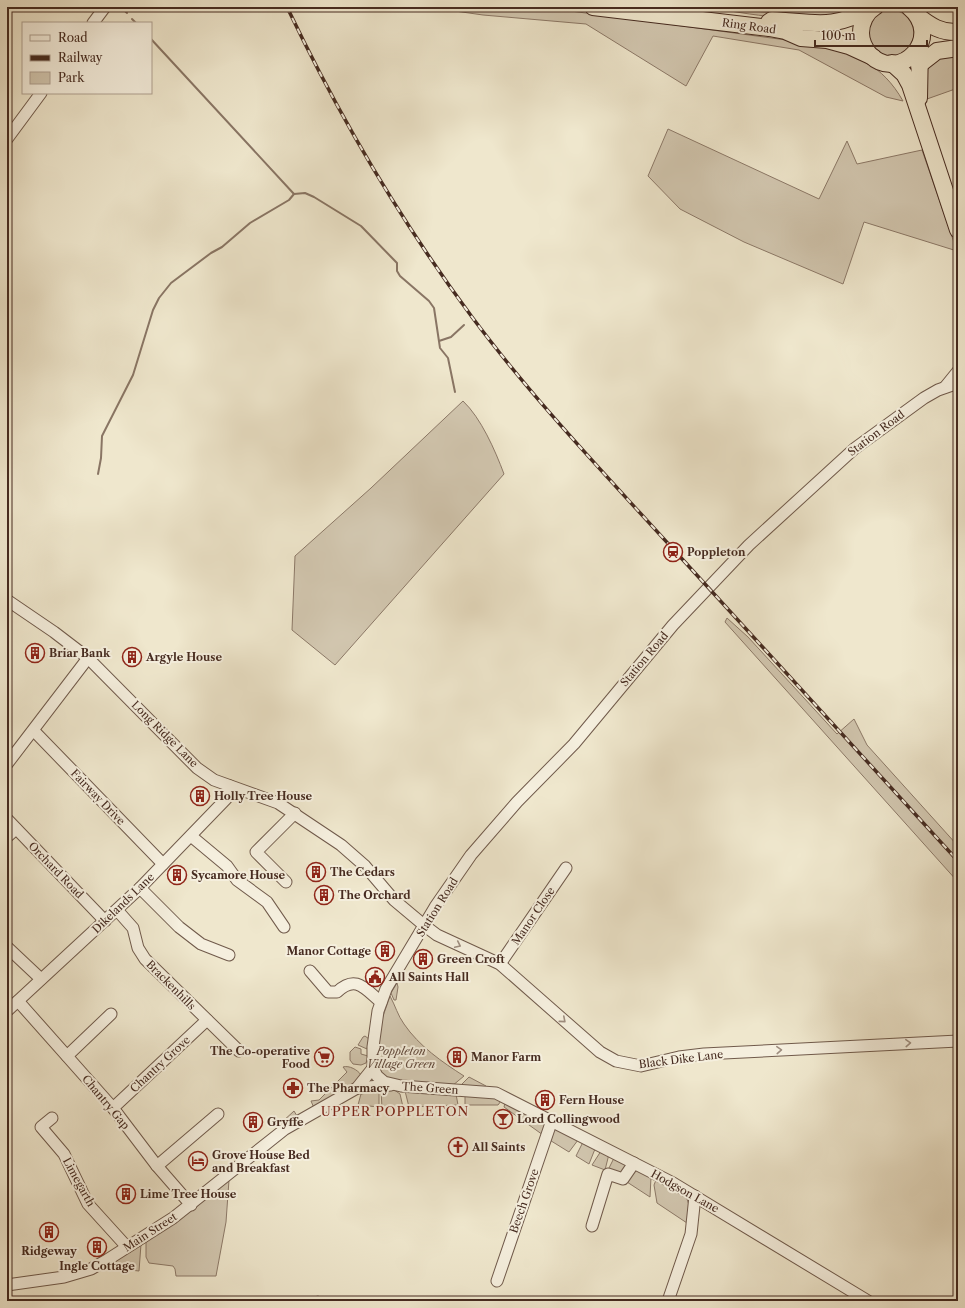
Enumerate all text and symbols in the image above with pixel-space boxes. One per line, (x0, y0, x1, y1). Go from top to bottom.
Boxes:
street label: Ring Road (721, 15, 777, 37)
legend (22, 22, 152, 94)
scale bar (815, 22, 927, 48)
text: 100 m (821, 28, 856, 43)
text: Road (58, 30, 88, 45)
text: Railway (58, 50, 103, 65)
text: Park (58, 70, 85, 85)
street label: Station Road (845, 407, 907, 459)
station icon: Poppleton (662, 541, 684, 563)
place label: Poppleton (687, 545, 746, 559)
street label: Station Road (617, 629, 671, 689)
building icon: Briar Bank (24, 642, 46, 664)
place label: Briar Bank (49, 646, 111, 660)
building icon: Argyle House (121, 646, 143, 668)
place label: Argyle House (145, 650, 222, 664)
street label: Long Ridge Lane (129, 698, 201, 770)
street label: Fairway Drive (68, 766, 128, 828)
building icon: Holly Tree House (189, 785, 211, 807)
place label: Holly Tree House (214, 789, 313, 803)
street label: Orchard Road (25, 839, 87, 901)
building icon: The Cedars (305, 861, 327, 883)
building icon: Sycamore House (166, 864, 188, 886)
place label: The Cedars (330, 865, 395, 879)
place label: Sycamore House (191, 868, 286, 882)
street label: Dikelands Lane (89, 870, 157, 936)
street label: Station Road (413, 875, 461, 939)
building icon: The Orchard (313, 884, 335, 906)
street label: Manor Close (508, 884, 558, 948)
place label: The Orchard (338, 888, 411, 902)
building icon: Manor Cottage (374, 940, 396, 962)
one-way arrow (454, 940, 462, 948)
place label: Manor Cottage (287, 944, 371, 958)
building icon: Green Croft (412, 948, 434, 970)
place label: Green Croft (437, 952, 505, 966)
street label: Brackenhills (143, 957, 199, 1013)
public building icon: All Saints Hall (364, 966, 386, 988)
place label: All Saints Hall (388, 970, 469, 984)
one-way arrow (559, 1015, 566, 1022)
street label: Chantry Grove (127, 1033, 193, 1095)
one-way arrow (905, 1039, 911, 1048)
place label: The Co-operative Food (210, 1044, 311, 1071)
park label: Poppleton Village Green (367, 1044, 436, 1071)
supermarket icon: The Co-operative Food (313, 1046, 335, 1068)
building icon: Manor Farm (446, 1046, 468, 1068)
one-way arrow (776, 1046, 782, 1055)
street label: Black Dike Lane (638, 1047, 724, 1071)
place label: Manor Farm (471, 1050, 541, 1064)
street label: Chantry Gap (79, 1072, 133, 1132)
pharmacy icon: The Pharmacy (282, 1077, 304, 1099)
street label: The Green (401, 1079, 459, 1097)
place label: The Pharmacy (307, 1081, 390, 1095)
building icon: Fern House (534, 1089, 556, 1111)
place label: Fern House (559, 1093, 624, 1107)
district label: UPPER POPPLETON (321, 1103, 469, 1119)
bar icon: Lord Collingwood (492, 1108, 514, 1130)
building icon: Gryffe (242, 1111, 264, 1133)
place label: Lord Collingwood (517, 1112, 621, 1126)
place label: Gryffe (267, 1115, 304, 1129)
church icon: All Saints (447, 1136, 469, 1158)
place label: All Saints (471, 1140, 525, 1154)
place label: Grove House Bed and Breakfast (212, 1148, 310, 1175)
hotel icon: Grove House Bed and Breakfast (187, 1150, 209, 1172)
street label: Limegarth (60, 1155, 98, 1209)
street label: Hodgson Lane (648, 1166, 722, 1216)
street label: Beech Grove (506, 1167, 542, 1235)
building icon: Lime Tree House (115, 1183, 137, 1205)
place label: Lime Tree House (140, 1187, 237, 1201)
street label: Main Street (121, 1209, 180, 1255)
building icon: Ridgeway (38, 1221, 60, 1243)
building icon: Ingle Cottage (86, 1236, 108, 1258)
place label: Ridgeway (21, 1244, 77, 1258)
place label: Ingle Cottage (59, 1259, 135, 1273)

